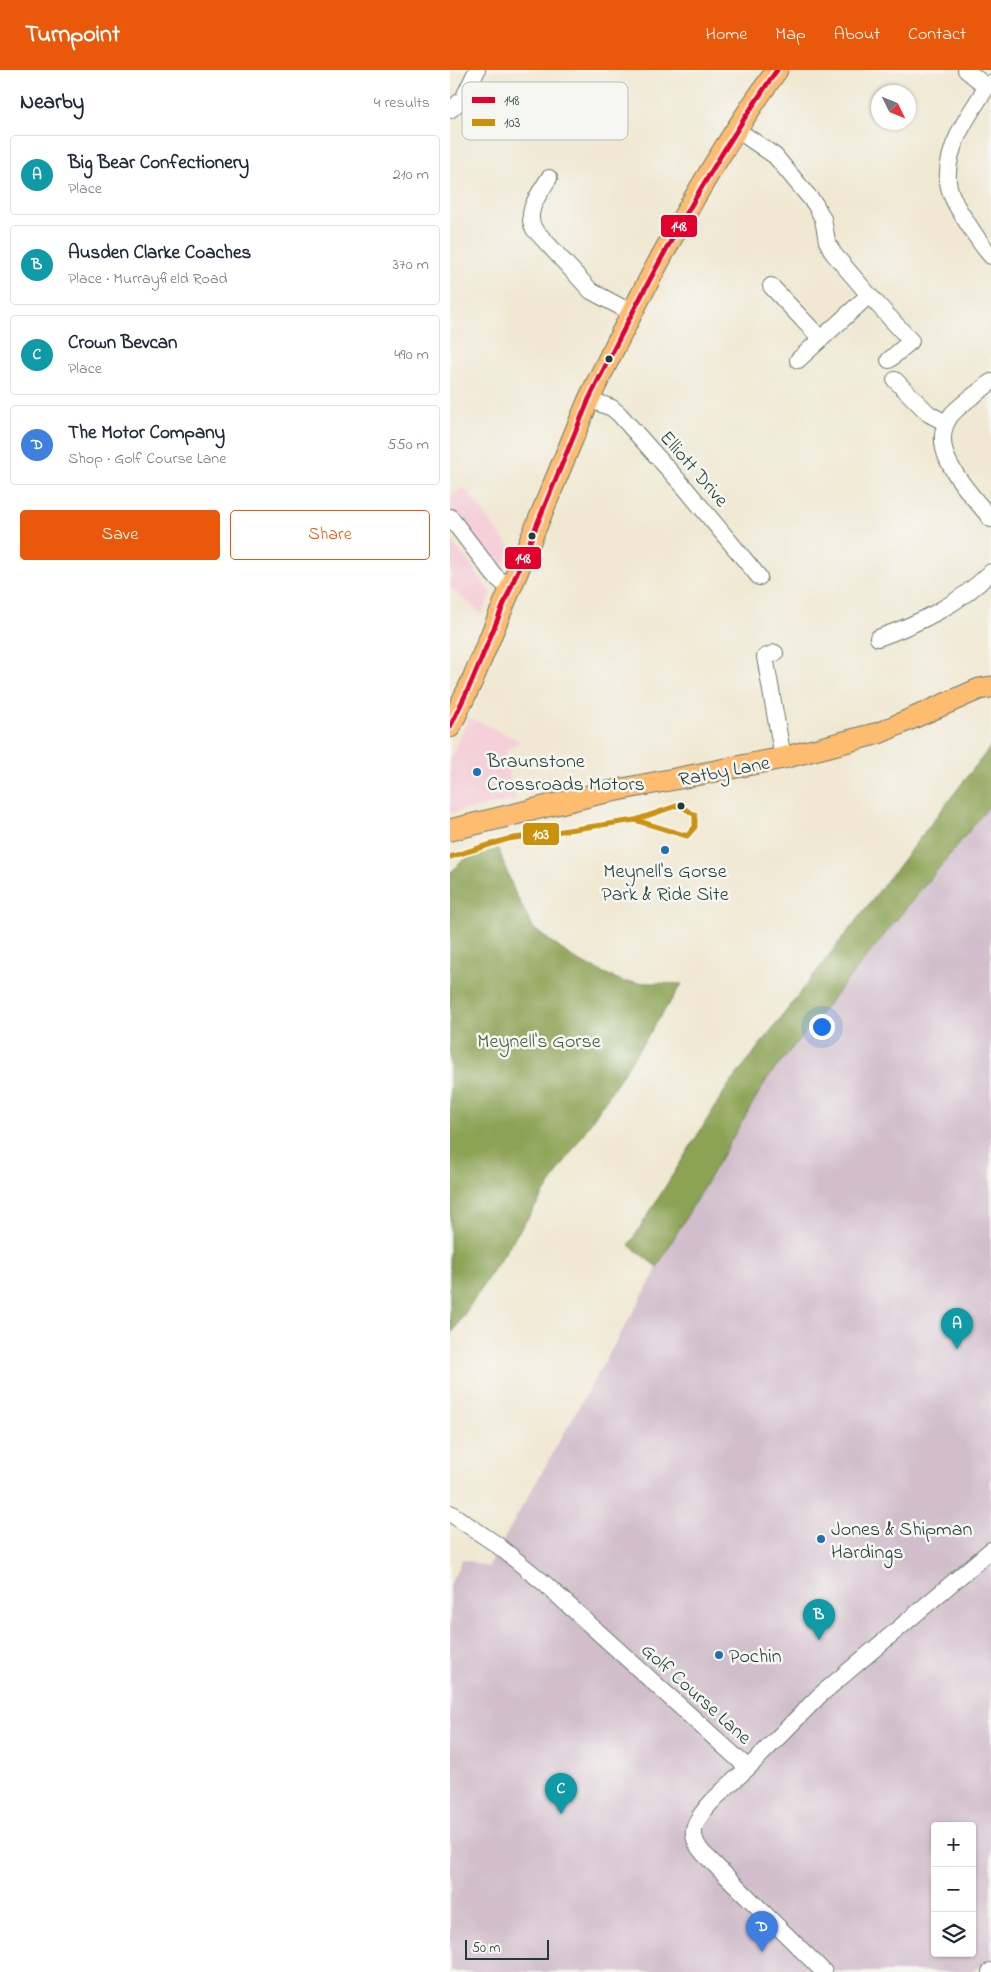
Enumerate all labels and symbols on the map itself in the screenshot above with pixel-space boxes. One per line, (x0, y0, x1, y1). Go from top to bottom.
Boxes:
legend (462, 82, 628, 140)
north arrow (871, 85, 916, 130)
text: 148 (504, 91, 519, 112)
text: 103 (504, 113, 520, 134)
line badge: 148 (660, 214, 698, 238)
text: 148 (671, 217, 687, 238)
unlabelled marker (604, 354, 614, 364)
street label: Elliott Drive (652, 425, 735, 514)
unlabelled marker (527, 531, 537, 541)
line badge: 148 (504, 546, 542, 570)
text: 148 (515, 549, 531, 570)
place label: Braunstone Crossroads Motors (486, 748, 645, 800)
street label: Ratby Lane (676, 749, 773, 795)
marker: Braunstone Crossroads Motors (471, 766, 483, 778)
unlabelled marker (676, 801, 686, 811)
line badge: 103 (522, 822, 560, 846)
text: 103 (533, 825, 549, 846)
marker: Meynell's Gorse Park & Ride Site (659, 844, 671, 856)
place label: Meynell's Gorse Park & Ride Site (601, 858, 729, 910)
your location (809, 1014, 835, 1040)
park label: Meynell's Gorse (477, 1028, 601, 1057)
pin: A (941, 1308, 973, 1349)
place label: Jones & Shipman Hardings (831, 1516, 972, 1569)
marker: Jones & Shipman Hardings (815, 1533, 827, 1545)
pin: B (803, 1599, 835, 1640)
street label: Golf Course Lane (634, 1637, 757, 1753)
place label: Pochin (729, 1643, 782, 1672)
marker: Pochin (713, 1649, 725, 1661)
pin: C (545, 1773, 577, 1814)
pin: D (746, 1911, 778, 1952)
scale bar (465, 1937, 549, 1960)

